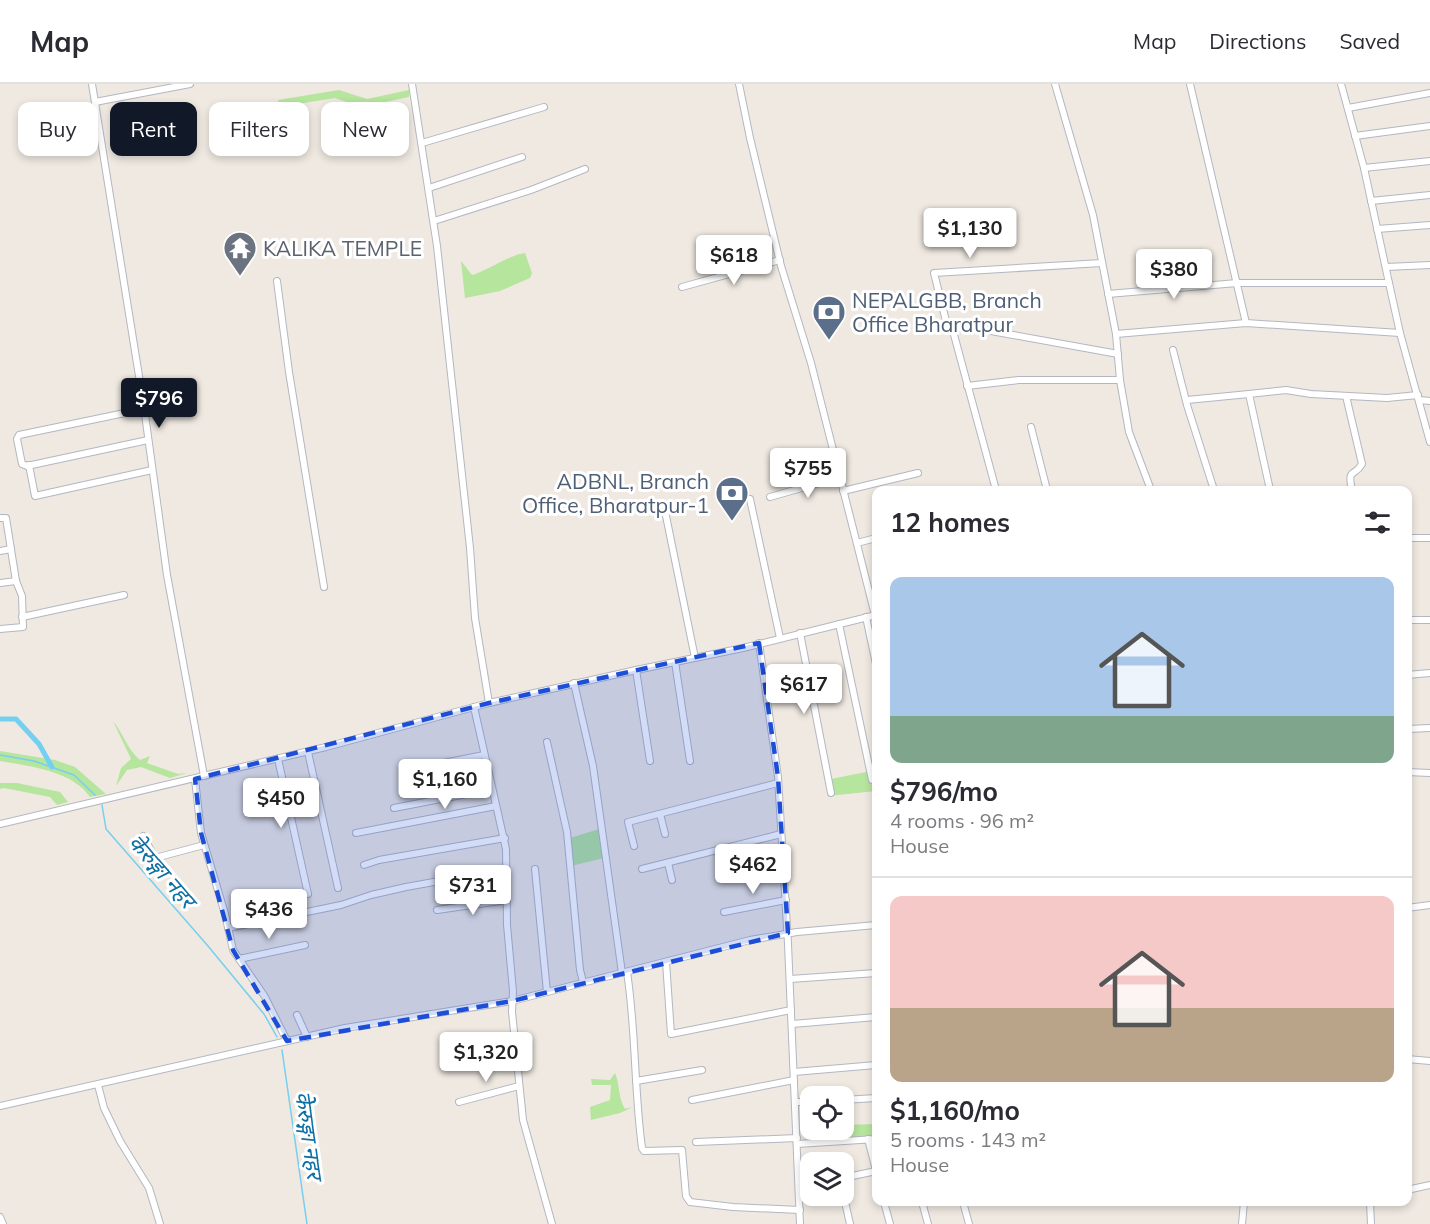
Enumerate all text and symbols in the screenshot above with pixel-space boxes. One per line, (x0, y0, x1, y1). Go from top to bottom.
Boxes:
text: Map (30, 24, 89, 59)
text: Map (1133, 28, 1176, 54)
text: Directions (1209, 28, 1306, 54)
text: Saved (1339, 28, 1400, 54)
chip: Buy (18, 102, 98, 156)
chip: Rent (110, 102, 197, 156)
chip: Filters (209, 102, 309, 156)
chip: New (321, 102, 409, 156)
pin: $1,130 (921, 208, 1019, 259)
text: $1,130 (938, 215, 1002, 240)
temple icon: KALIKA TEMPLE (222, 230, 258, 277)
place label: KALIKA TEMPLE (263, 235, 422, 261)
pin: $618 (698, 235, 770, 286)
text: $618 (710, 242, 758, 267)
pin: $380 (1138, 249, 1210, 300)
text: $380 (1150, 256, 1198, 281)
place label: NEPALGBB, Branch Office Bharatpur (852, 287, 1042, 337)
bank icon: NEPALGBB, Branch Office Bharatpur (811, 294, 847, 341)
pin: $796 (123, 378, 195, 429)
text: $796 (135, 385, 183, 410)
pin: $755 (772, 448, 844, 499)
text: $755 (784, 455, 832, 480)
place label: ADBNL, Branch Office, Bharatpur-1 (522, 468, 709, 518)
bank icon: ADBNL, Branch Office, Bharatpur-1 (714, 475, 750, 522)
text: 12 homes (890, 506, 1010, 539)
icon: filters (1361, 506, 1394, 539)
icon: home (1088, 616, 1196, 724)
pin: $617 (768, 664, 840, 715)
text: $617 (780, 671, 828, 696)
pin: $1,160 (396, 759, 494, 810)
text: $1,160 (413, 766, 477, 791)
text: $796/mo (890, 775, 998, 808)
pin: $450 (245, 778, 317, 829)
text: $450 (257, 785, 305, 810)
text: 4 rooms · 96 m² (890, 808, 1034, 833)
water label: केरुङ्गा नहर (122, 828, 204, 917)
text: House (890, 833, 949, 858)
pin: $462 (717, 844, 789, 895)
text: $462 (729, 851, 777, 876)
pin: $731 (437, 865, 509, 916)
text: $731 (449, 872, 497, 897)
pin: $436 (233, 889, 305, 940)
text: $436 (245, 896, 293, 921)
icon: home (1088, 935, 1196, 1043)
pin: $1,320 (437, 1032, 535, 1083)
text: $1,320 (454, 1039, 518, 1064)
map controls (800, 1086, 854, 1206)
button: locate (800, 1086, 854, 1140)
water label: केेरुङ्गा नहर (289, 1089, 330, 1185)
text: $1,160/mo (890, 1094, 1020, 1127)
text: 5 rooms · 143 m² (890, 1127, 1046, 1152)
button: layers (800, 1152, 854, 1206)
text: House (890, 1152, 949, 1177)

